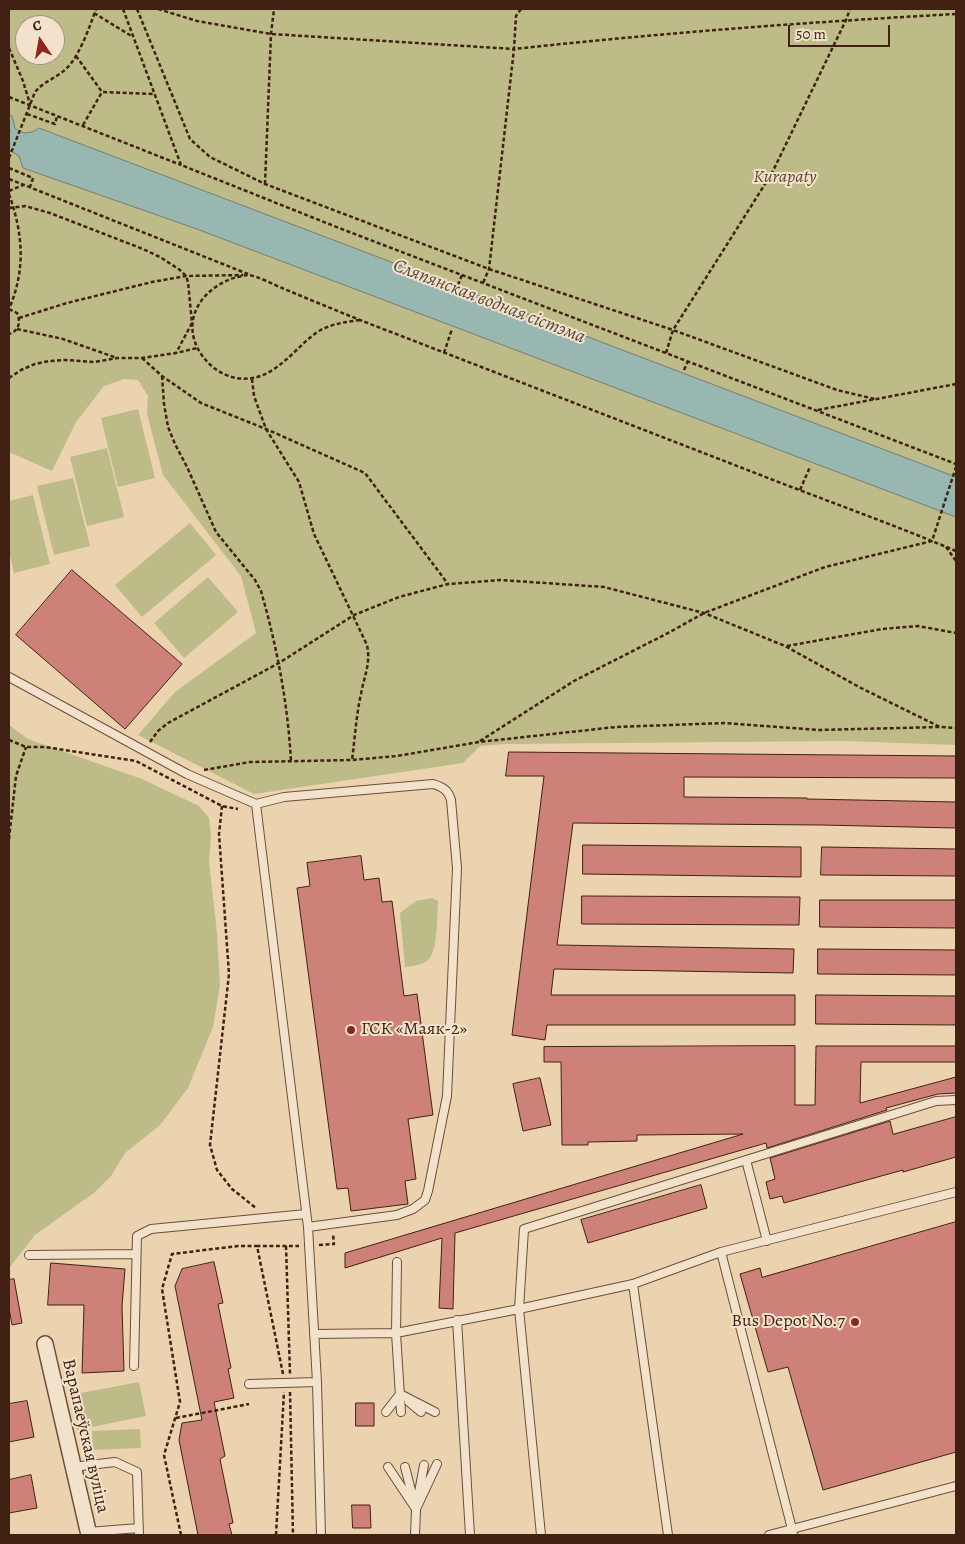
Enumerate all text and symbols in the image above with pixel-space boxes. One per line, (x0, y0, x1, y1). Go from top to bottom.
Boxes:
north arrow (15, 15, 65, 65)
scale bar (790, 15, 892, 47)
text: С (31, 16, 43, 36)
text: 50 m (796, 24, 826, 44)
park label: Kurapaty (753, 167, 817, 189)
water label: Сляпянская водная сістэма (390, 255, 588, 349)
place label: ГСК «Маяк-2» (361, 1019, 467, 1041)
marker: ГСК «Маяк-2» (345, 1024, 357, 1036)
place label: Bus Depot No.7 (731, 1311, 845, 1333)
marker: Bus Depot No.7 (849, 1316, 861, 1328)
street label: Варапаеўская вуліца (57, 1357, 113, 1515)

